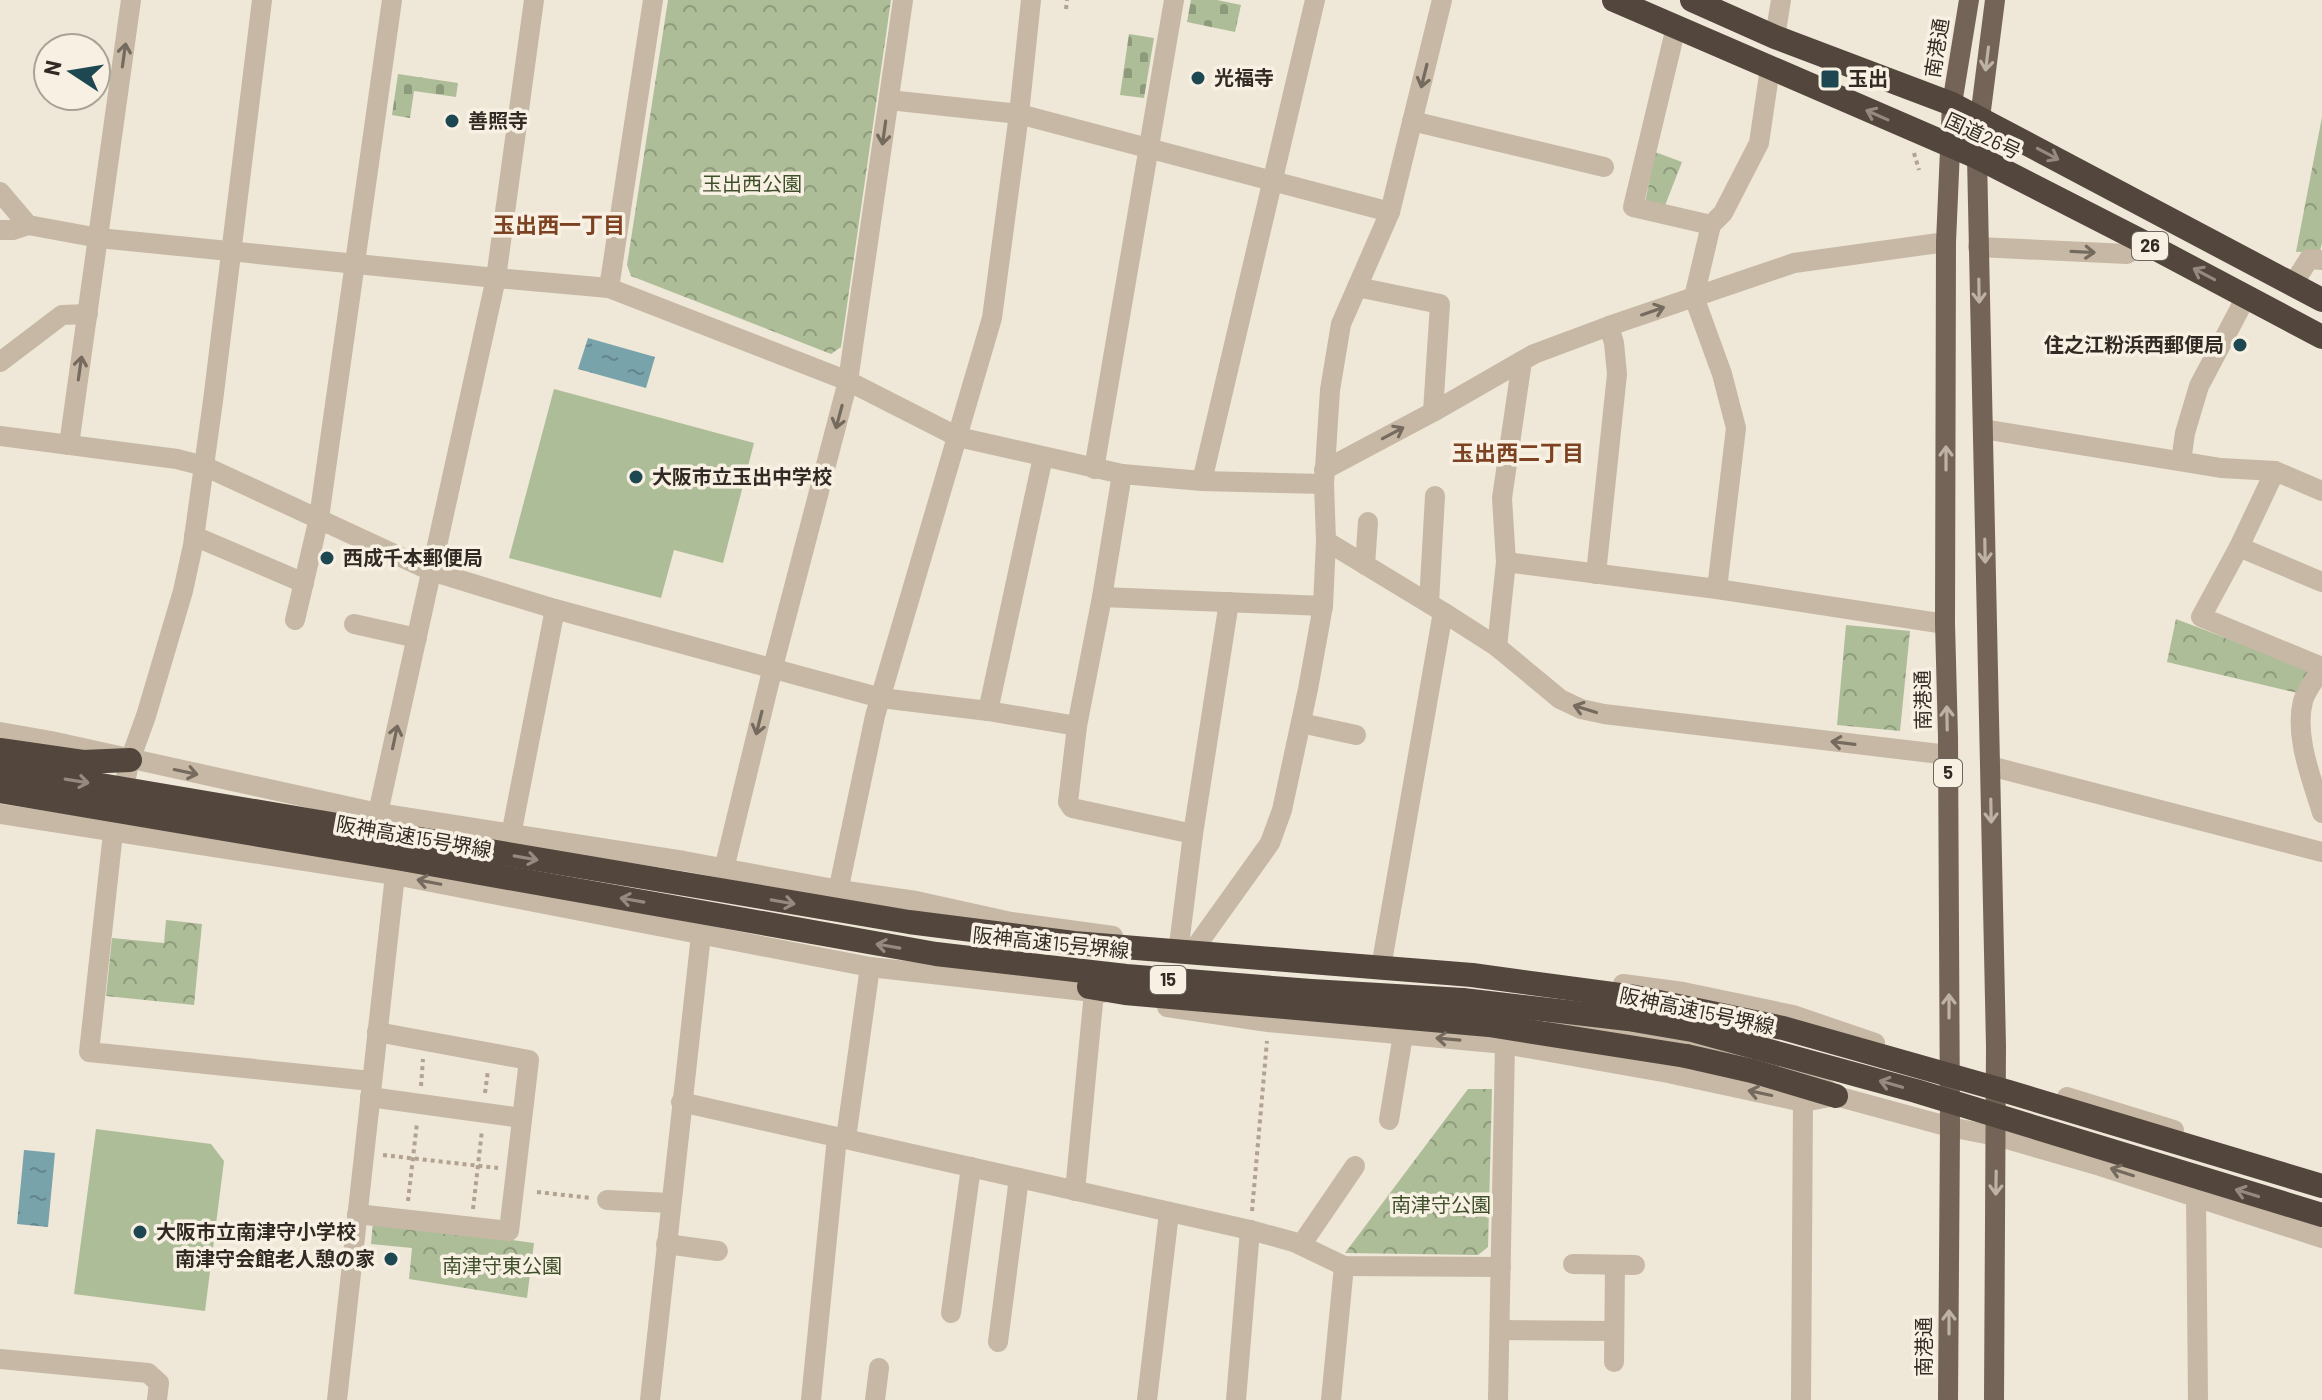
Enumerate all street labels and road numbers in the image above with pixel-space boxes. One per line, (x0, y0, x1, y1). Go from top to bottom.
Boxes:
street label: 南港通 (1919, 16, 1953, 79)
street label: 国道26号 (1942, 107, 2025, 163)
road number: 26 (2132, 232, 2168, 260)
street label: 南港通 (1909, 670, 1935, 730)
road number: 5 (1934, 759, 1962, 787)
street label: 阪神高速15号堺線 (335, 811, 494, 861)
street label: 阪神高速15号堺線 (972, 922, 1131, 962)
road number: 15 (1150, 966, 1186, 994)
street label: 阪神高速15号堺線 (1618, 982, 1777, 1038)
street label: 南港通 (1911, 1317, 1935, 1377)

